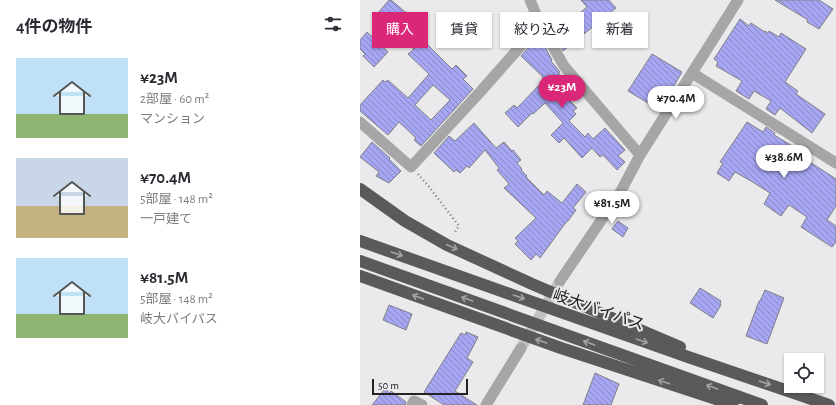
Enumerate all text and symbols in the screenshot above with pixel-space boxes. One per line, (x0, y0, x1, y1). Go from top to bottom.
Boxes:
chip: 購入 (372, 12, 428, 48)
chip: 賃貸 (436, 12, 492, 48)
chip: 絞り込み (500, 12, 584, 48)
chip: 新着 (592, 12, 648, 48)
icon: filters (322, 13, 344, 35)
text: 4件の物件 (16, 18, 93, 35)
text: ¥23M (140, 69, 178, 86)
icon: home (48, 74, 96, 122)
pin: ¥23M (538, 75, 586, 109)
text: ¥23M (548, 81, 576, 94)
pin: ¥70.4M (643, 86, 709, 120)
text: ¥70.4M (656, 92, 696, 105)
text: 2部屋 · 60 m² (140, 93, 209, 106)
text: マンション (140, 113, 205, 126)
pin: ¥38.6M (751, 145, 817, 179)
text: ¥38.6M (765, 151, 803, 164)
text: ¥70.4M (140, 169, 191, 186)
icon: home (48, 174, 96, 222)
pin: ¥81.5M (579, 191, 645, 225)
text: 5部屋 · 148 m² (140, 193, 213, 206)
text: ¥81.5M (594, 197, 630, 210)
text: 一戸建て (140, 213, 192, 226)
one-way arrow (445, 244, 457, 251)
one-way arrow (390, 251, 403, 258)
text: ¥81.5M (140, 269, 188, 286)
icon: home (48, 274, 96, 322)
street label: 岐大バイパス (551, 286, 647, 333)
one-way arrow (413, 292, 425, 300)
text: 5部屋 · 148 m² (140, 293, 213, 306)
one-way arrow (513, 294, 525, 302)
one-way arrow (461, 295, 473, 303)
text: 岐大バイパス (140, 313, 218, 326)
one-way arrow (535, 336, 547, 344)
one-way arrow (636, 337, 648, 345)
one-way arrow (584, 339, 596, 347)
map controls (784, 353, 824, 393)
button: locate (784, 353, 824, 393)
scale bar (372, 377, 468, 396)
one-way arrow (658, 378, 671, 385)
text: 50 m (378, 380, 399, 391)
one-way arrow (758, 380, 771, 387)
one-way arrow (706, 383, 718, 391)

